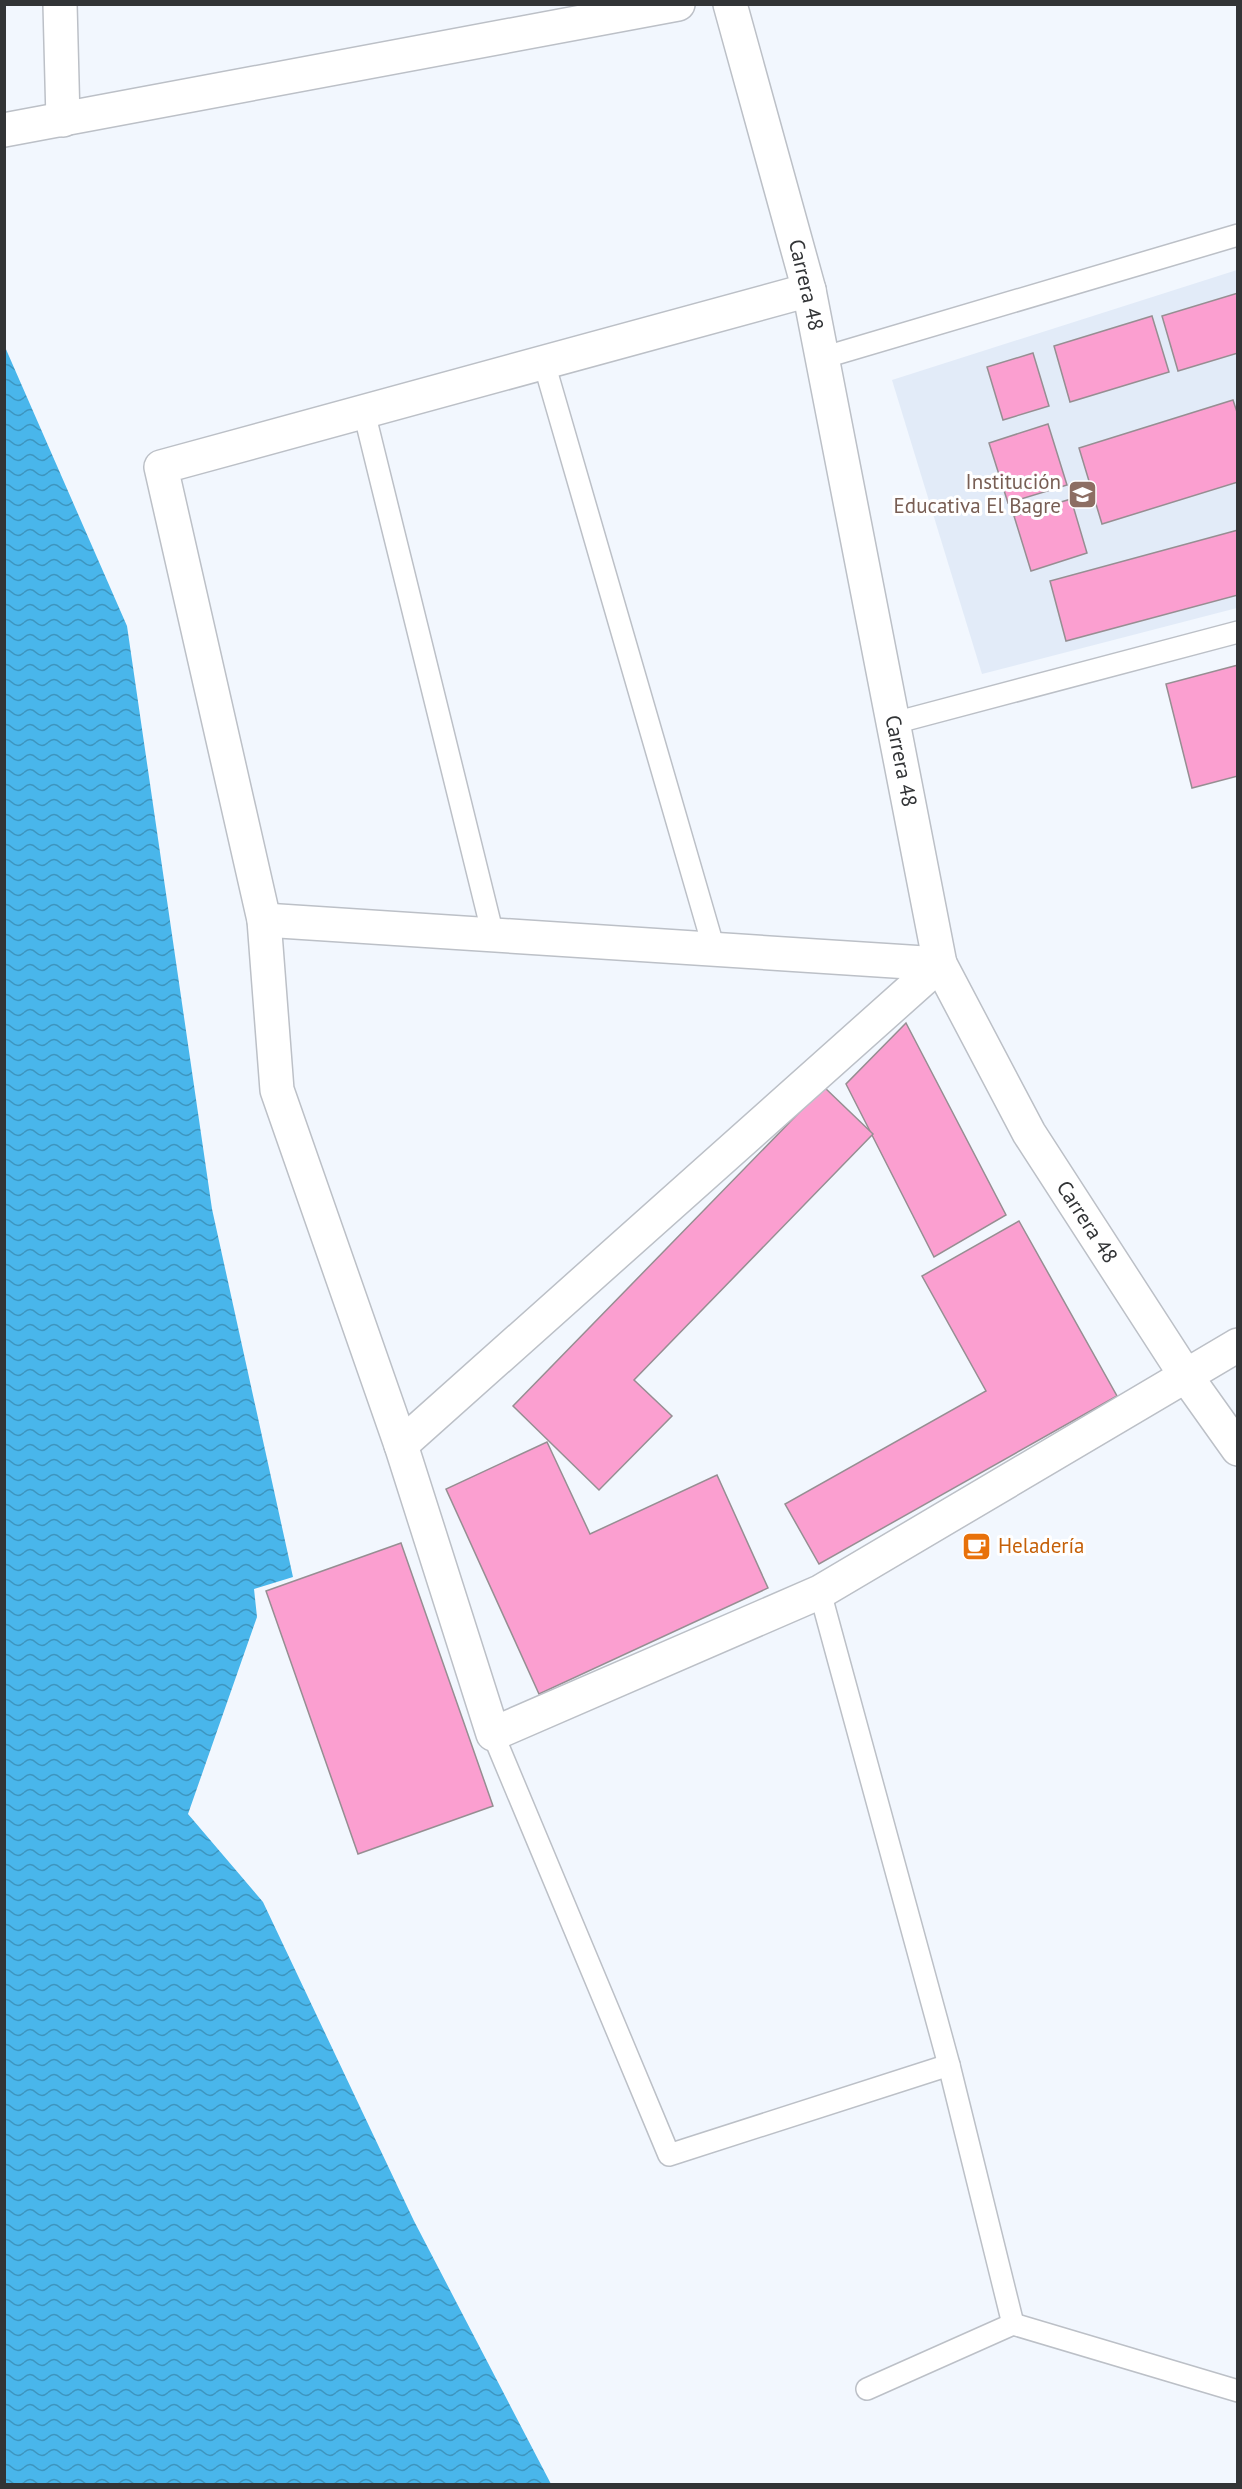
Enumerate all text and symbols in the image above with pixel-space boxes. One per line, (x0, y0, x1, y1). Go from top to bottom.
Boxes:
street label: Carrera 48 (783, 237, 830, 333)
place label: Institución Educativa El Bagre (894, 468, 1061, 519)
school or university icon: Institución Educativa El Bagre (1066, 478, 1098, 510)
street label: Carrera 48 (879, 713, 924, 809)
street label: Carrera 48 (1051, 1175, 1124, 1268)
cafe icon: Heladería (961, 1530, 993, 1562)
place label: Heladería (998, 1532, 1084, 1559)

